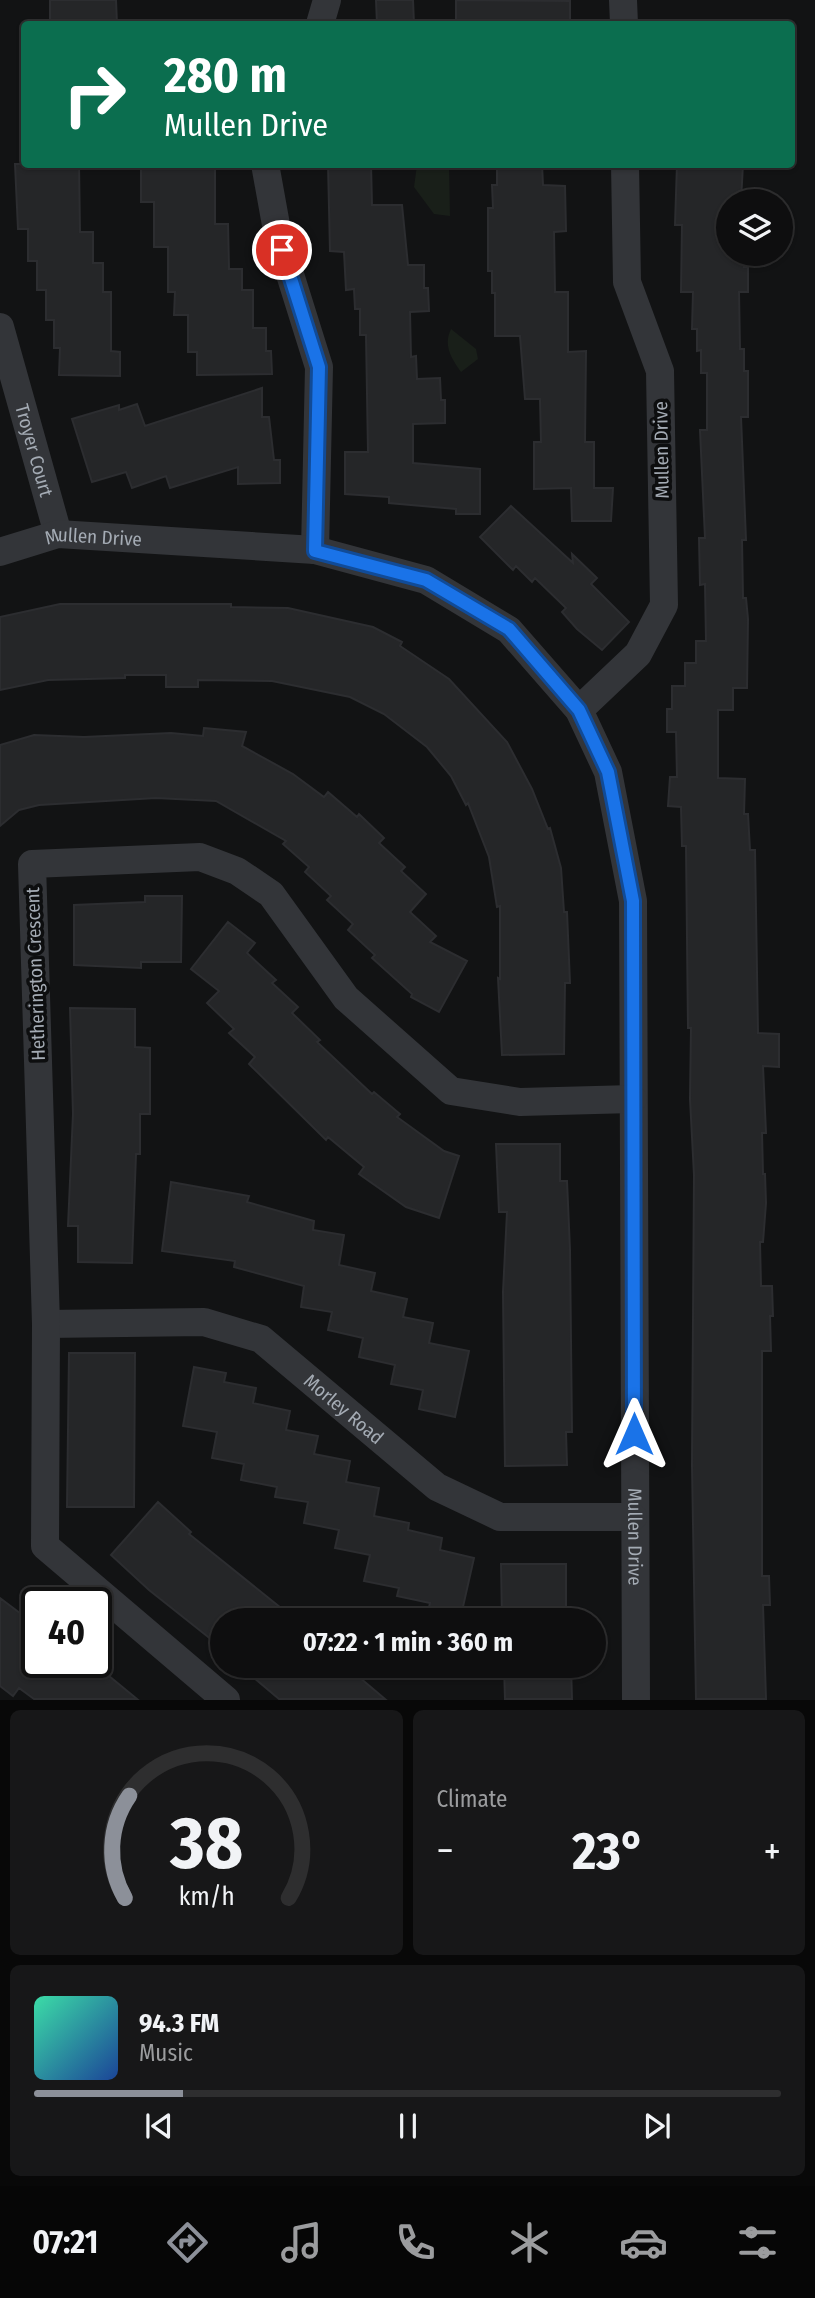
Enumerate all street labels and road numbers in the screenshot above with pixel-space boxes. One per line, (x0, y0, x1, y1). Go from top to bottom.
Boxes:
street label: Troyer Court (10, 401, 58, 500)
street label: Mullen Drive (649, 401, 674, 499)
street label: Mullen Drive (42, 523, 143, 551)
street label: Hetherington Crescent (21, 886, 50, 1061)
street label: Morley Road (299, 1369, 388, 1449)
street label: Mullen Drive (623, 1488, 647, 1586)

